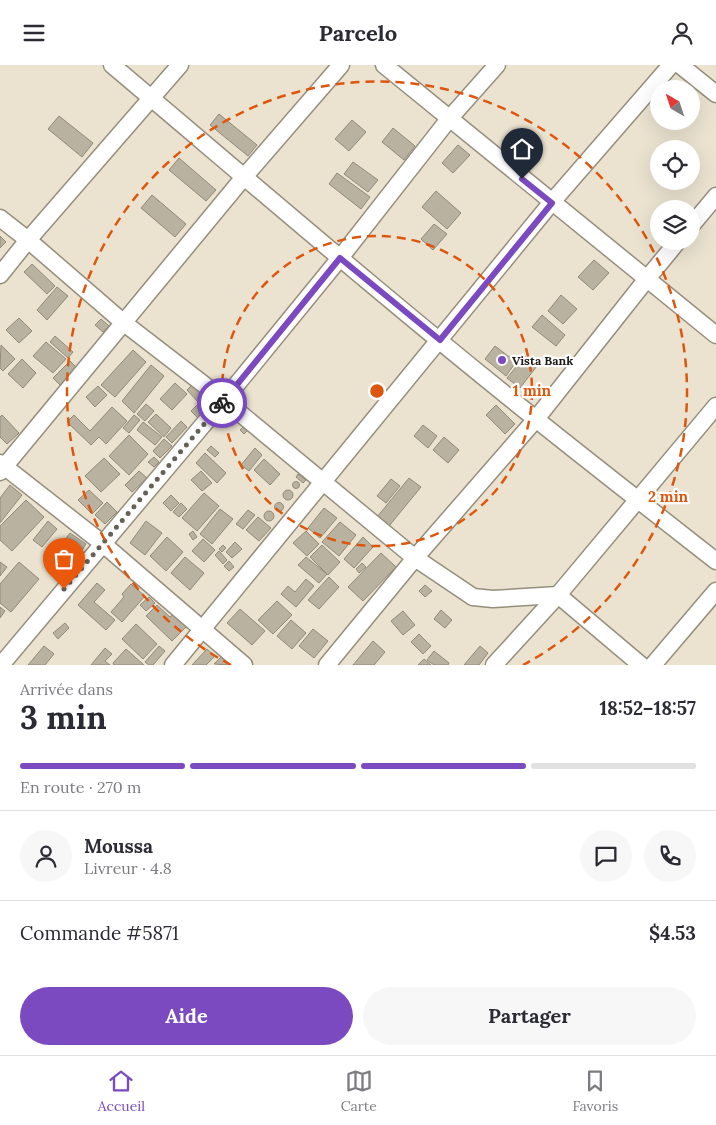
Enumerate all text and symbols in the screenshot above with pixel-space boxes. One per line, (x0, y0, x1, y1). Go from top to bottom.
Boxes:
icon: menu (20, 19, 48, 47)
text: Parcelo (319, 19, 397, 47)
icon: person (668, 19, 696, 47)
north arrow (650, 80, 700, 130)
map controls (650, 80, 700, 250)
pin (501, 128, 543, 179)
icon: home (508, 135, 536, 163)
button: locate (650, 140, 700, 190)
button: layers (650, 200, 700, 250)
place label: Vista Bank (512, 353, 573, 368)
marker: Vista Bank (496, 354, 508, 366)
courier (197, 378, 247, 428)
text: 1 min (513, 381, 552, 400)
centre of rings (368, 382, 386, 400)
icon: bike (208, 389, 236, 417)
text: 2 min (648, 487, 689, 506)
pin (43, 538, 85, 589)
icon: bag (50, 545, 78, 573)
text: Arrivée dans (20, 679, 113, 699)
text: 18:52–18:57 (599, 696, 696, 720)
text: 3 min (20, 697, 107, 738)
text: En route · 270 m (20, 777, 141, 797)
button: person (20, 830, 72, 882)
button: chat (580, 830, 632, 882)
button: phone (644, 830, 696, 882)
text: Moussa (84, 834, 153, 858)
text: Livreur · 4.8 (84, 858, 172, 878)
text: Commande #5871 (20, 921, 179, 945)
text: $4.53 (649, 921, 696, 945)
button: Aide (20, 987, 353, 1045)
button: Partager (363, 987, 696, 1045)
tab: Accueil (98, 1067, 145, 1115)
tab: Carte (341, 1067, 377, 1115)
tab: Favoris (572, 1067, 618, 1115)

